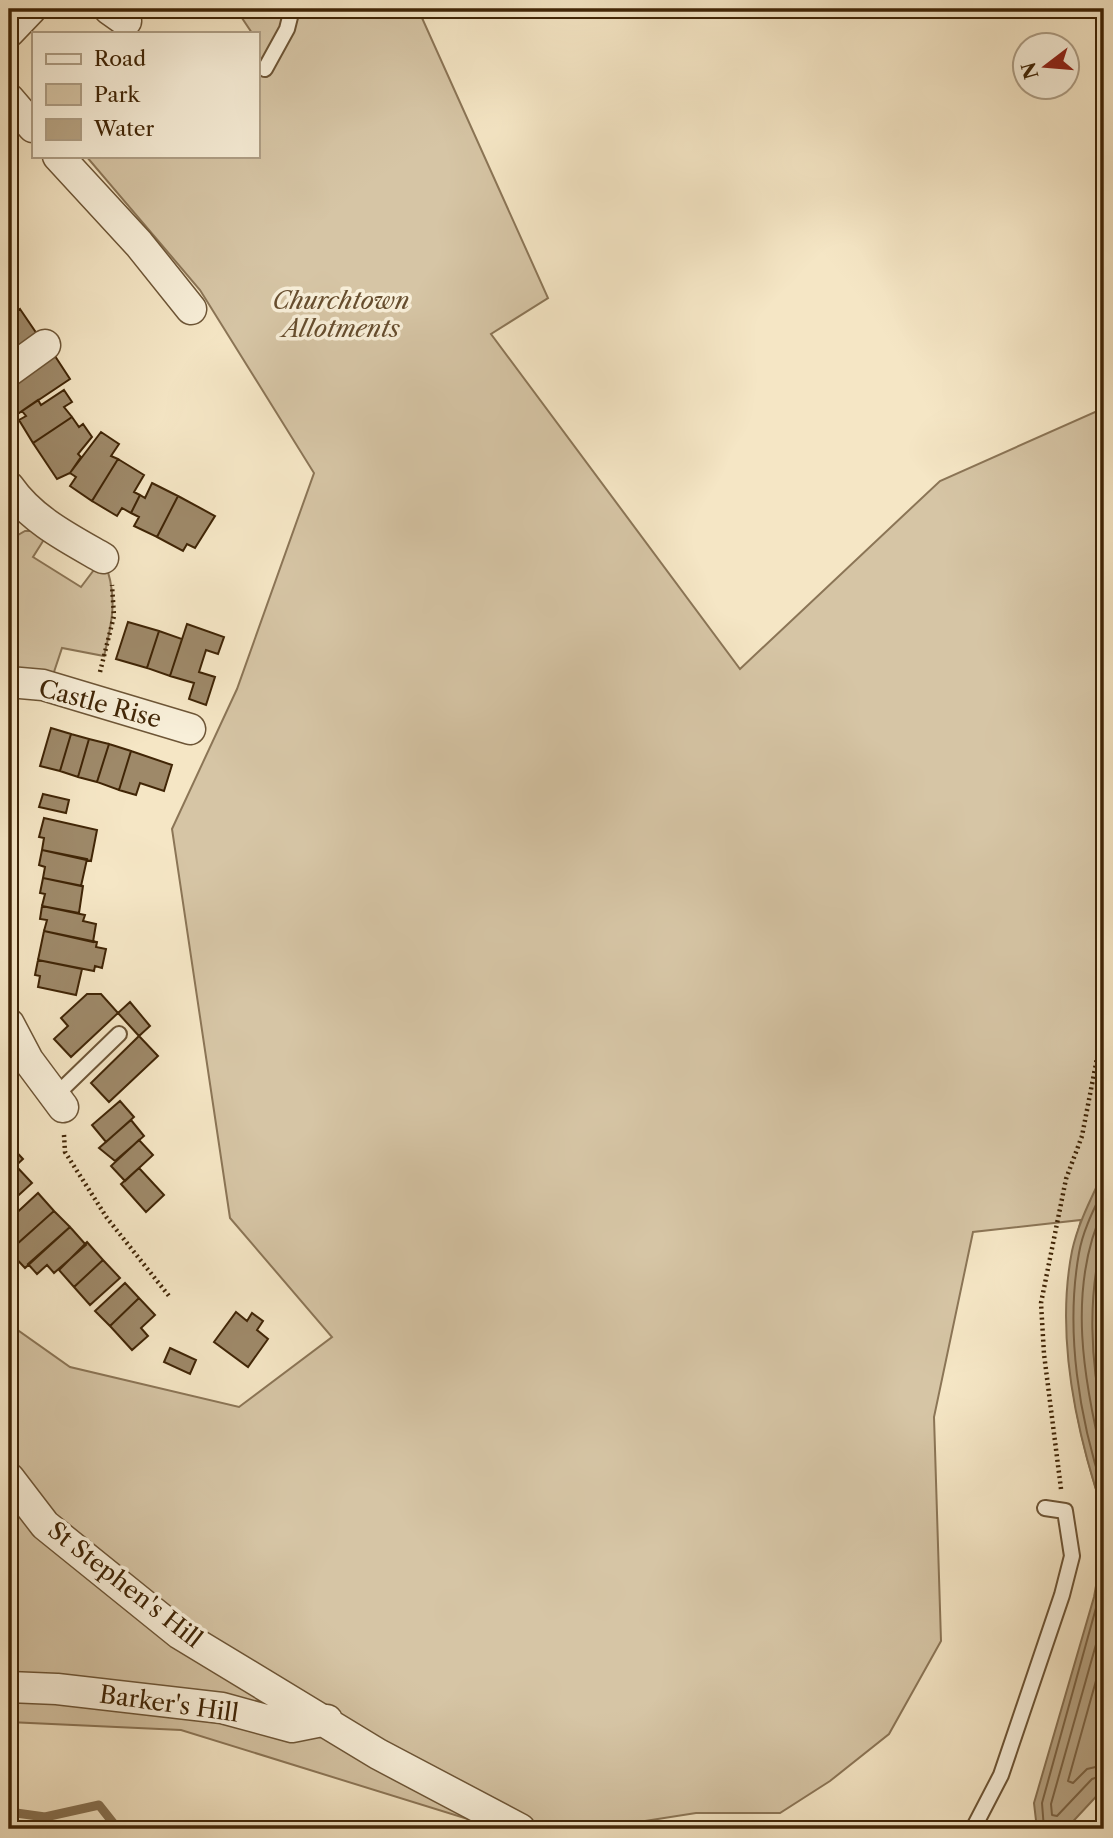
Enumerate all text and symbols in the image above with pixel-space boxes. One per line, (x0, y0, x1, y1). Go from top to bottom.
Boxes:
legend (32, 32, 259, 158)
north arrow (1012, 32, 1082, 102)
text: Road (94, 46, 146, 71)
text: N (1017, 59, 1043, 82)
text: Park (94, 82, 140, 107)
text: Water (93, 116, 154, 141)
park label: Churchtown Allotments (272, 286, 410, 343)
street label: Castle Rise (36, 673, 165, 734)
street label: St Stephen's Hill (43, 1515, 208, 1654)
street label: Barker's Hill (98, 1679, 240, 1728)

